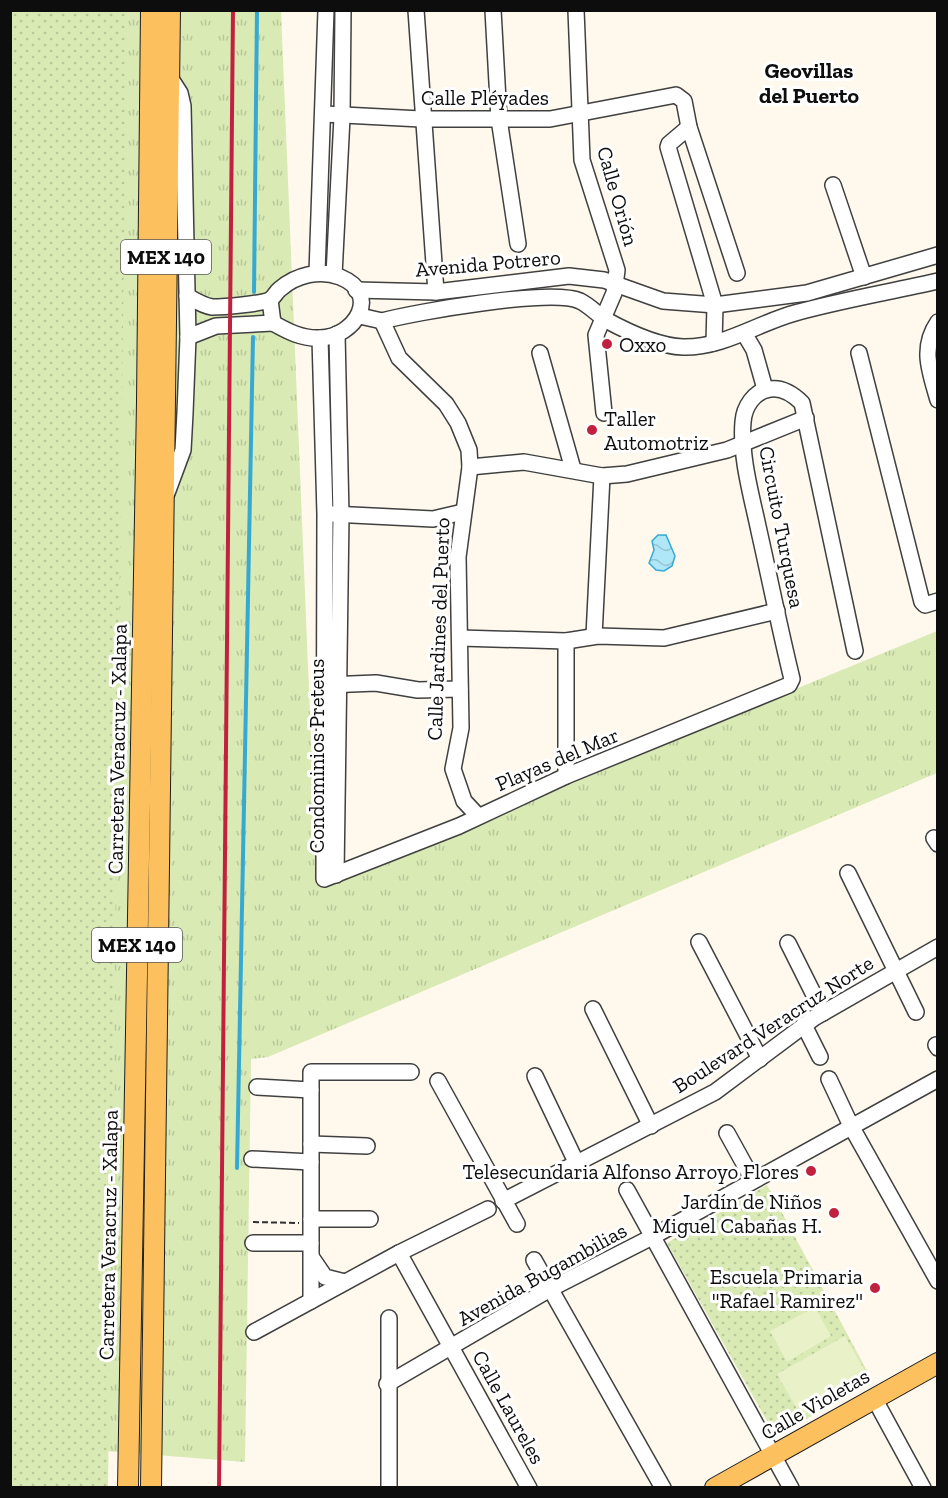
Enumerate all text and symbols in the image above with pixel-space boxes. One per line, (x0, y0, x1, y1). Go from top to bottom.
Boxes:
district label: Geovillas del Puerto (759, 57, 860, 109)
street label: Calle Pléyades (421, 85, 549, 110)
street label: Calle Orión (592, 143, 644, 249)
road number: MEX 140 (121, 240, 211, 274)
street label: Avenida Potrero (414, 244, 562, 282)
place label: Oxxo (619, 332, 666, 357)
marker: Oxxo (600, 337, 614, 351)
place label: Taller Automotriz (604, 406, 709, 455)
marker: Taller Automotriz (585, 423, 599, 437)
street label: Circuito Turquesa (754, 444, 810, 610)
street label: Calle Jardines del Puerto (422, 517, 454, 741)
street label: Carretera Veracruz - Xalapa (102, 624, 132, 874)
street label: Condominios Preteus (304, 659, 329, 853)
street label: Playas del Mar (492, 722, 622, 796)
road number: MEX 140 (92, 928, 182, 962)
street label: Boulevard Veracruz Norte (668, 950, 878, 1098)
street label: Carretera Veracruz - Xalapa (93, 1110, 123, 1360)
place label: Telesecundaria Alfonso Arroyo Flores (462, 1159, 799, 1184)
marker: Telesecundaria Alfonso Arroyo Flores (804, 1164, 818, 1178)
place label: Jardín de Niños Miguel Cabañas H. (653, 1189, 822, 1238)
marker: Jardín de Niños Miguel Cabañas H. (827, 1206, 841, 1220)
street label: Avenida Bugambilias (453, 1217, 631, 1331)
place label: Escuela Primaria "Rafael Ramirez" (710, 1264, 863, 1313)
marker: Escuela Primaria "Rafael Ramirez" (868, 1281, 882, 1295)
street label: Calle Laureles (467, 1346, 551, 1468)
street label: Calle Violetas (756, 1363, 874, 1445)

